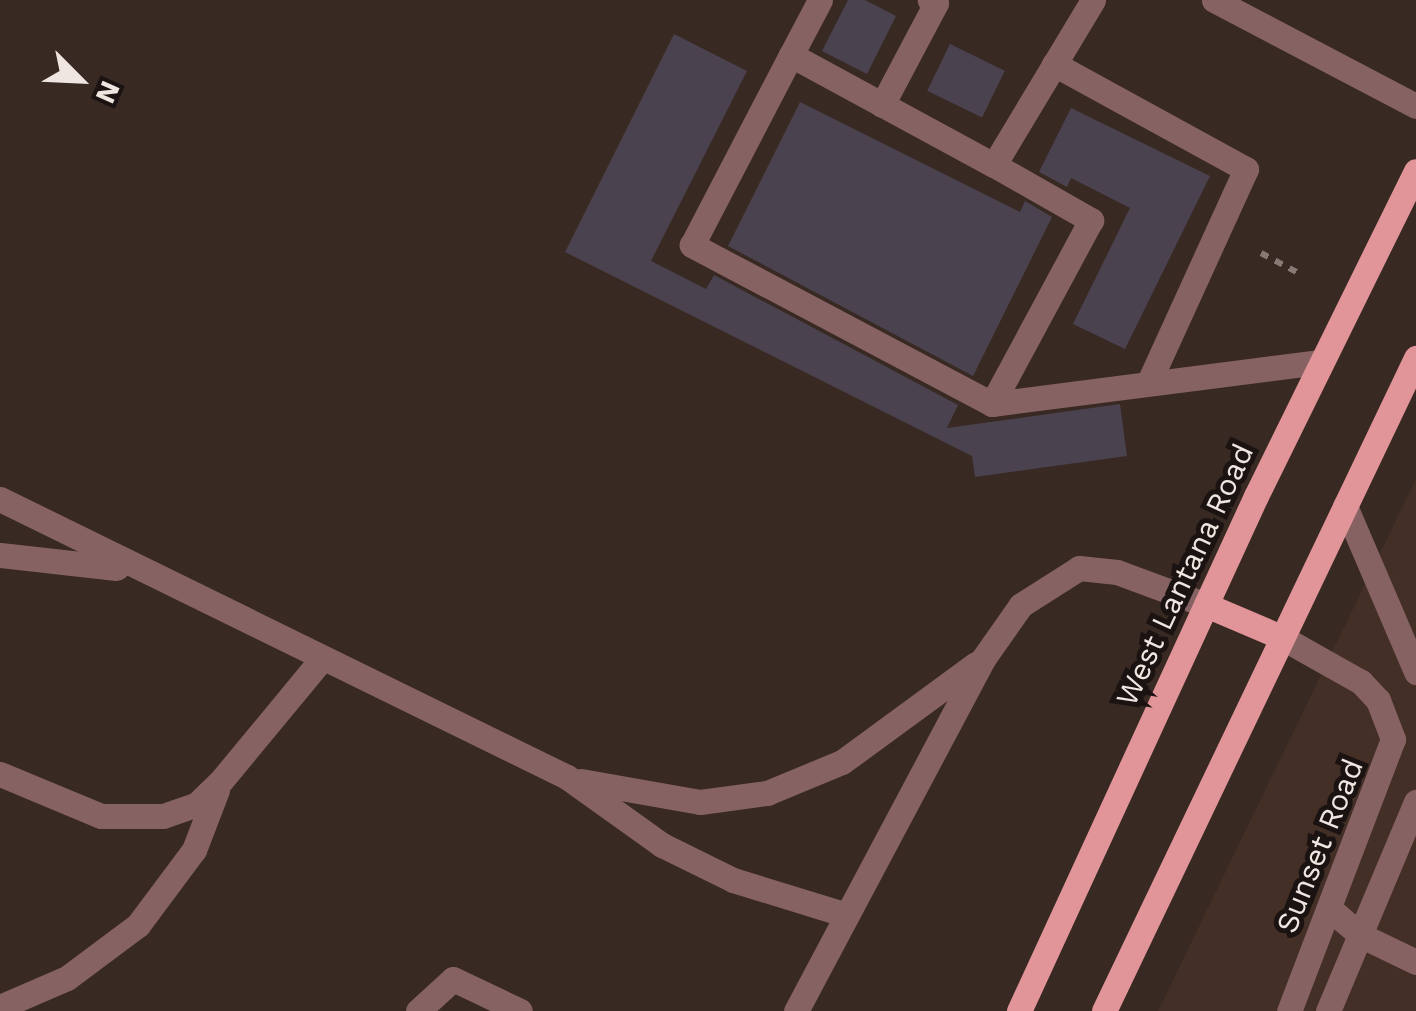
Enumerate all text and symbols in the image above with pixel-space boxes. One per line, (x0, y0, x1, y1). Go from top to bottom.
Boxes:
north arrow (30, 30, 130, 130)
text: N (89, 76, 127, 109)
street label: West Lantana Road (1108, 438, 1262, 712)
street label: Sunset Road (1269, 754, 1371, 938)

